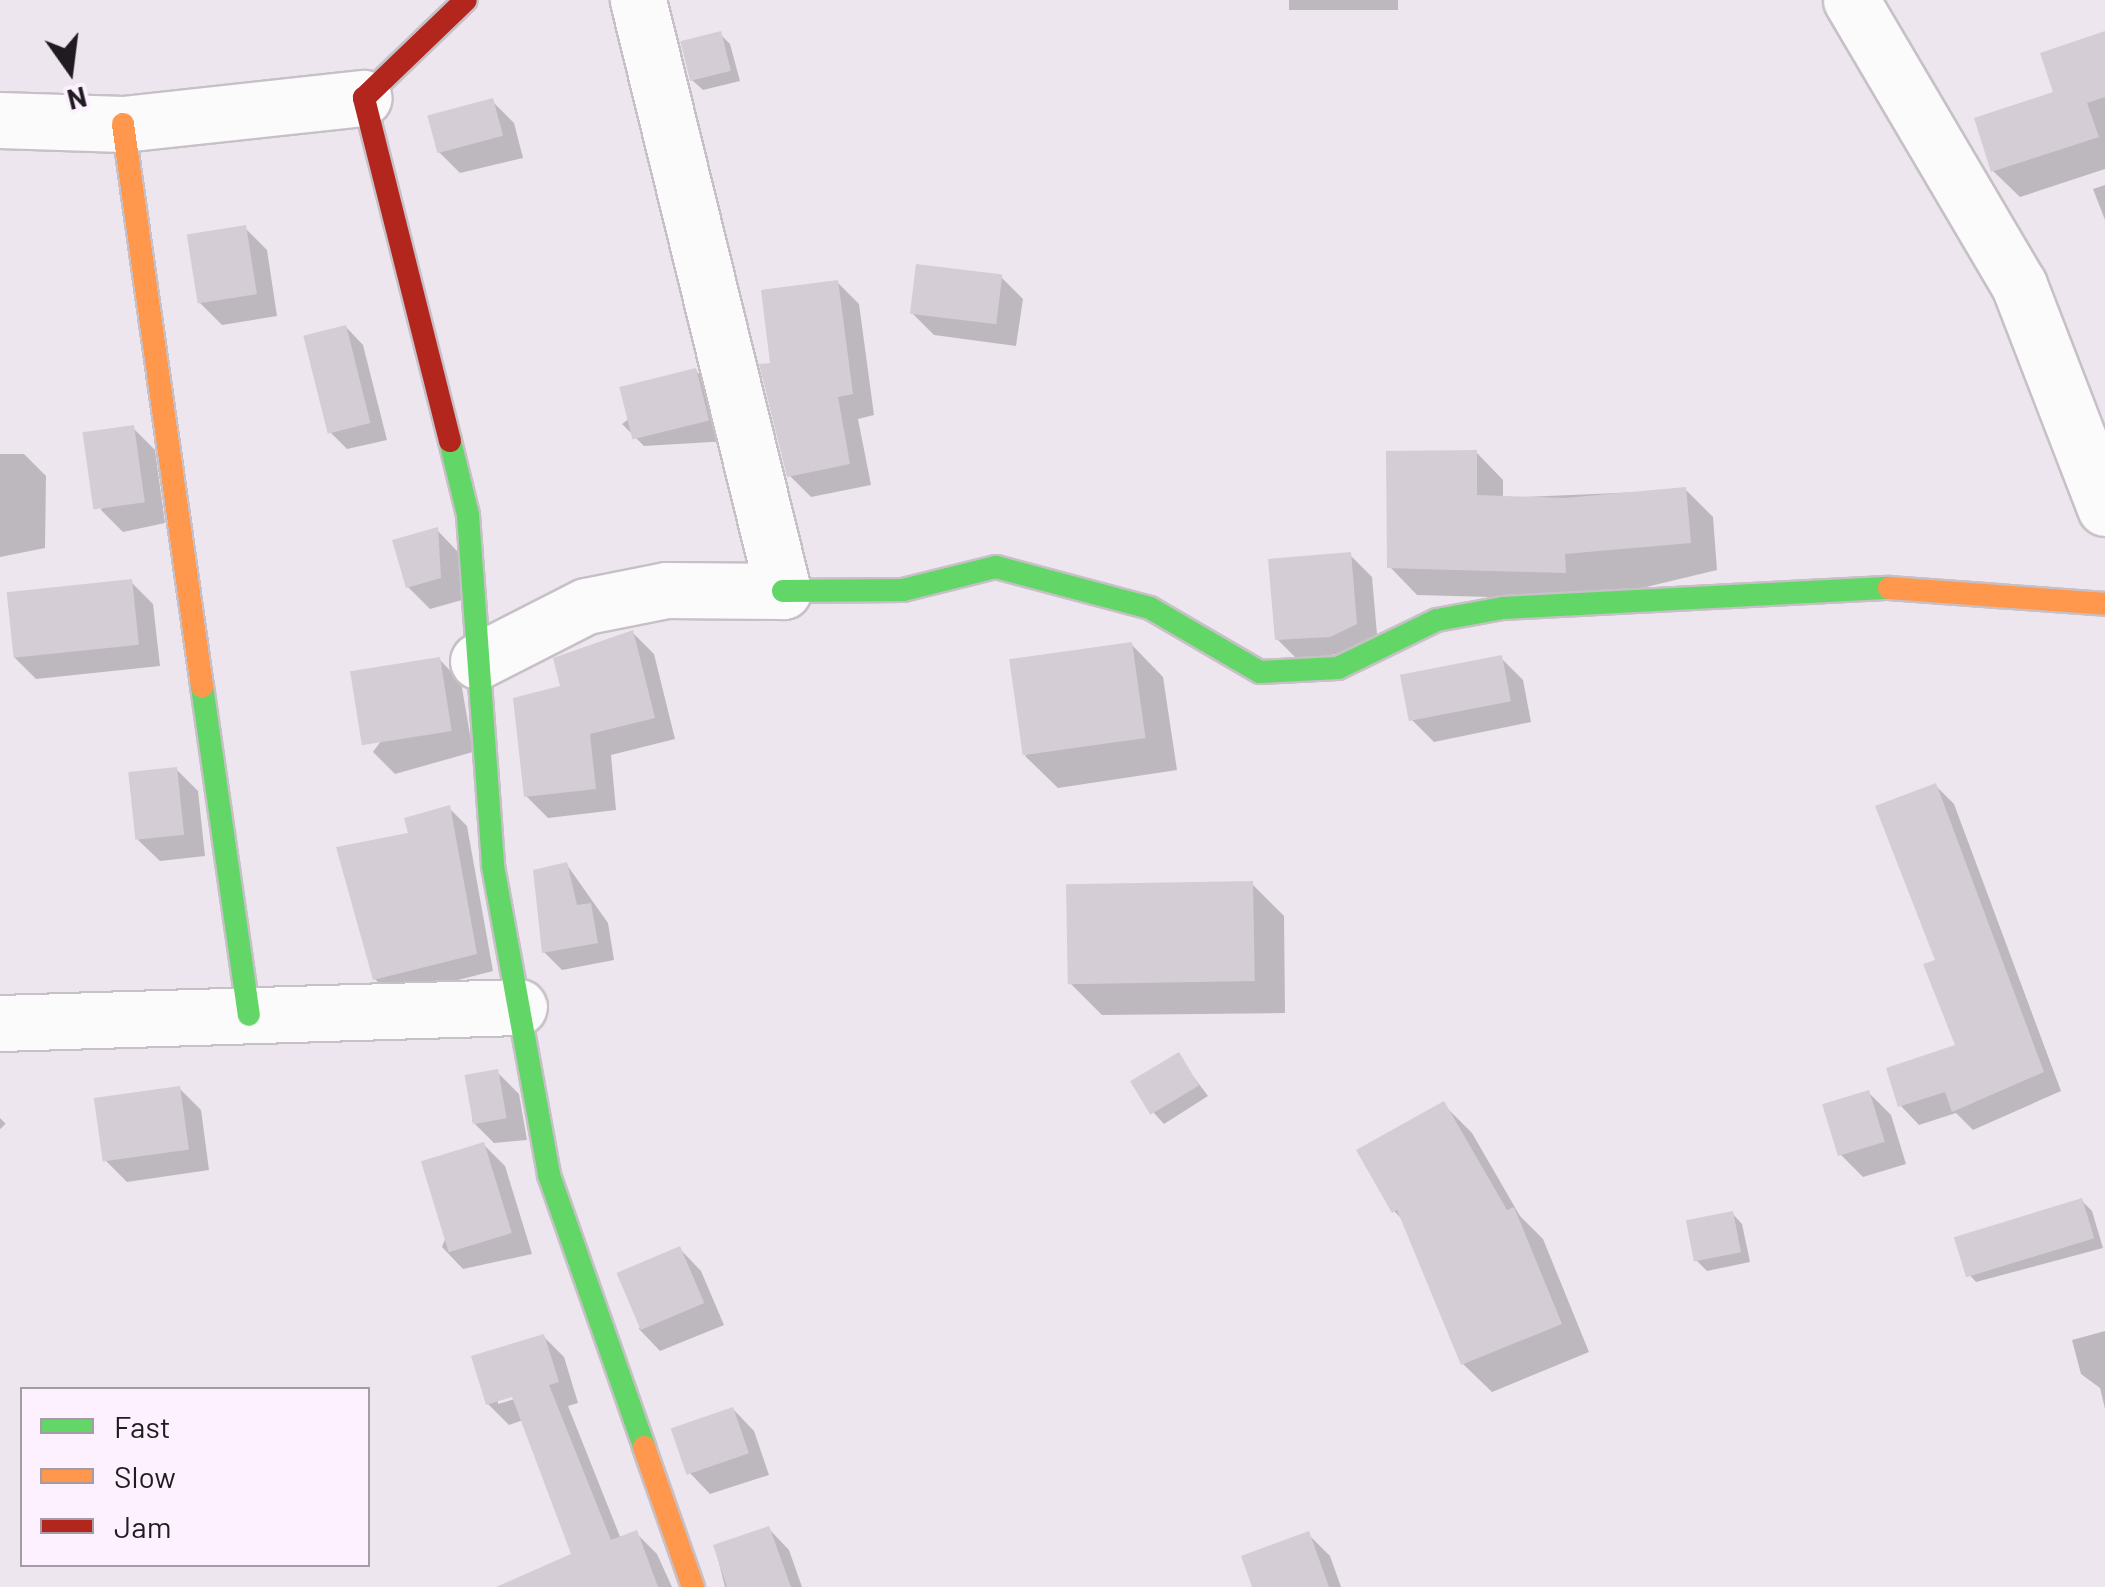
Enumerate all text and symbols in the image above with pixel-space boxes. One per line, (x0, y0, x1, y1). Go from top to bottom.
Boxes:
north arrow (20, 20, 120, 120)
text: N (64, 80, 90, 118)
legend (20, 1387, 370, 1567)
text: Fast (114, 1408, 171, 1444)
text: Slow (114, 1458, 176, 1494)
text: Jam (114, 1508, 171, 1544)

